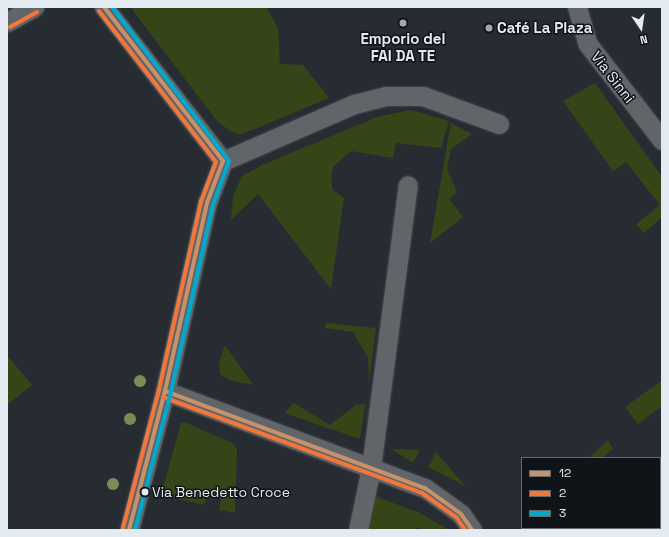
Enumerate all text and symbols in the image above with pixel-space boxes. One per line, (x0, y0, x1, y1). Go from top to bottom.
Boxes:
north arrow (621, 8, 661, 48)
marker: Emporio del FAI DA TE (398, 18, 408, 28)
place label: Café La Plaza (497, 19, 592, 37)
marker: Café La Plaza (484, 23, 494, 33)
place label: Emporio del FAI DA TE (360, 29, 446, 64)
text: N (639, 32, 649, 47)
street label: Via Sinni (587, 48, 639, 106)
legend (521, 457, 661, 529)
text: 12 (559, 465, 571, 481)
place label: Via Benedetto Croce (152, 484, 290, 500)
text: 2 (559, 485, 566, 501)
marker: Via Benedetto Croce (140, 487, 150, 497)
text: 3 (559, 505, 566, 521)

